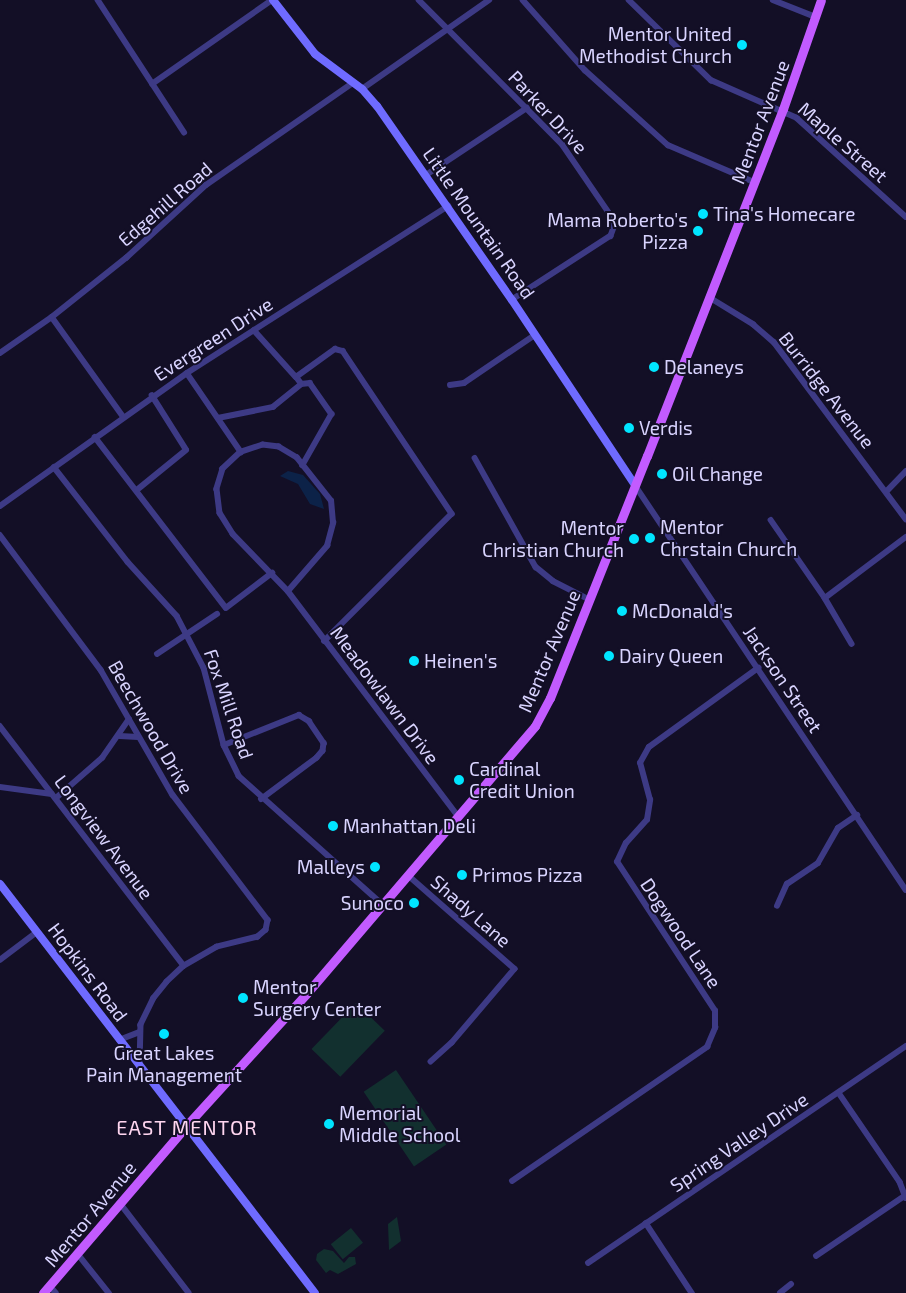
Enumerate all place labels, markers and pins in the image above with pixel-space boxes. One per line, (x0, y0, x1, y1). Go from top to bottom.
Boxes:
place label: Mentor United Methodist Church (579, 23, 732, 67)
marker: Mentor United Methodist Church (736, 39, 748, 51)
place label: Tina's Homecare (713, 203, 855, 225)
marker: Tina's Homecare (697, 208, 709, 220)
place label: Mama Roberto's Pizza (547, 209, 688, 253)
marker: Mama Roberto's Pizza (692, 225, 704, 237)
place label: Delaneys (664, 356, 744, 378)
marker: Delaneys (648, 361, 660, 373)
place label: Verdis (639, 417, 693, 439)
marker: Verdis (623, 422, 635, 434)
place label: Oil Change (672, 463, 763, 485)
marker: Oil Change (656, 468, 668, 480)
place label: Mentor Chrstain Church (660, 516, 797, 560)
place label: Mentor Christian Church (482, 517, 624, 561)
marker: Mentor Chrstain Church (644, 532, 656, 544)
marker: Mentor Christian Church (628, 533, 640, 545)
place label: McDonald's (632, 600, 733, 622)
marker: McDonald's (616, 605, 628, 617)
place label: Dairy Queen (619, 645, 724, 667)
place label: Heinen's (424, 650, 497, 672)
marker: Dairy Queen (603, 650, 615, 662)
marker: Heinen's (408, 655, 420, 667)
place label: Cardinal Credit Union (469, 758, 575, 802)
marker: Cardinal Credit Union (453, 774, 465, 786)
place label: Manhattan Deli (343, 815, 476, 837)
marker: Manhattan Deli (327, 820, 339, 832)
place label: Malleys (297, 856, 365, 878)
marker: Malleys (369, 861, 381, 873)
place label: Primos Pizza (472, 864, 583, 886)
marker: Primos Pizza (456, 869, 468, 881)
place label: Sunoco (341, 892, 404, 914)
marker: Sunoco (408, 897, 420, 909)
place label: Mentor Surgery Center (253, 976, 382, 1020)
marker: Mentor Surgery Center (237, 992, 249, 1004)
marker: Great Lakes Pain Management (158, 1028, 170, 1040)
place label: Great Lakes Pain Management (86, 1042, 242, 1086)
place label: Memorial Middle School (339, 1102, 460, 1146)
marker: Memorial Middle School (323, 1118, 335, 1130)

